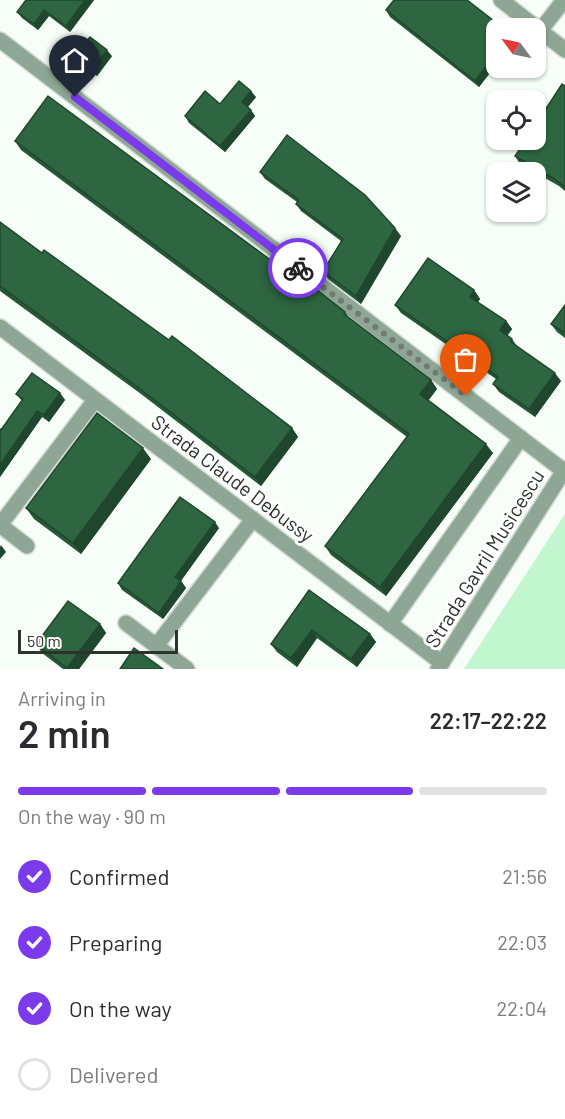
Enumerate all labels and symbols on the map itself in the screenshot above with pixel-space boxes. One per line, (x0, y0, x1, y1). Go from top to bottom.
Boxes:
north arrow (486, 18, 546, 78)
pin (49, 35, 100, 97)
courier (268, 238, 328, 298)
pin (440, 334, 491, 396)
street label: Strada Claude Debussy (147, 409, 319, 547)
street label: Strada Gavril Musicescu (419, 464, 549, 652)
scale bar (18, 627, 178, 654)

